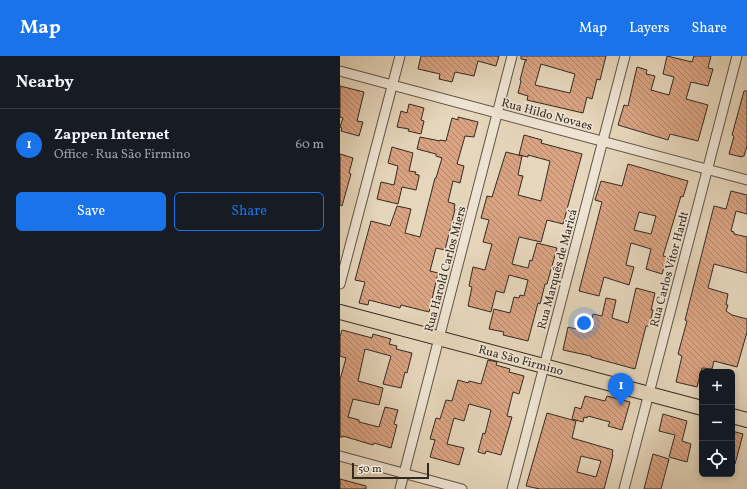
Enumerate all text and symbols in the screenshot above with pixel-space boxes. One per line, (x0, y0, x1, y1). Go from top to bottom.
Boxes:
text: Map (20, 15, 61, 41)
text: Map (579, 19, 607, 38)
text: Layers (629, 19, 669, 38)
text: Share (691, 19, 727, 38)
text: Nearby (16, 71, 74, 94)
street label: Rua Hildo Novaes (500, 95, 594, 135)
text: Zappen Internet (54, 125, 169, 146)
text: 1 (26, 136, 32, 154)
text: 60 m (296, 136, 324, 154)
text: Office · Rua São Firmino (54, 146, 190, 164)
button: Save (16, 192, 166, 231)
button: Share (174, 192, 324, 231)
street label: Rua Harold Carlos Miers (421, 205, 470, 334)
street label: Rua Marquês de Maricá (534, 207, 582, 331)
street label: Rua Carlos Vítor Hardt (647, 210, 693, 329)
your location (574, 313, 594, 333)
street label: Rua São Firmino (476, 342, 565, 380)
map controls (699, 369, 735, 477)
button: + (699, 369, 735, 405)
pin: 1 (608, 373, 634, 406)
button: − (699, 405, 735, 441)
button: locate (699, 441, 735, 477)
scale bar (352, 461, 429, 480)
text: 50 m (358, 462, 382, 477)

